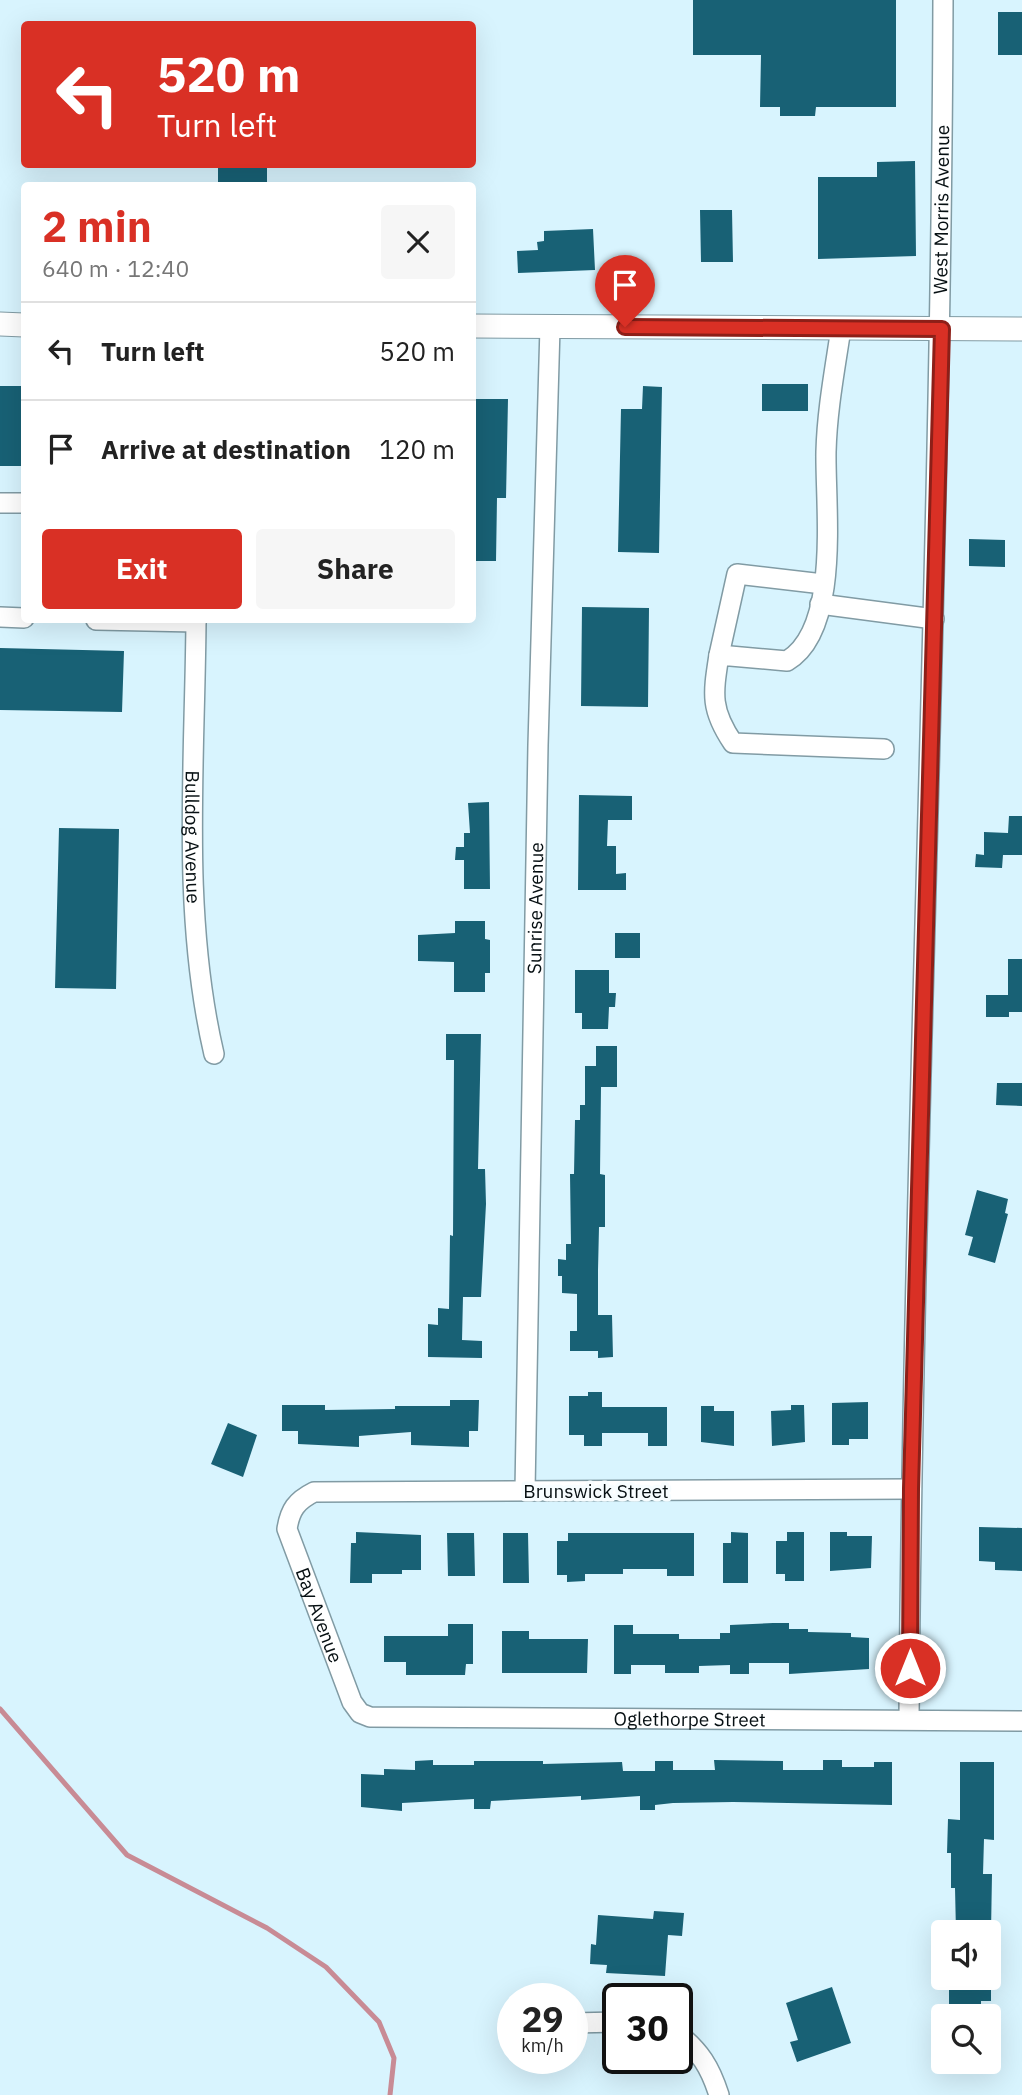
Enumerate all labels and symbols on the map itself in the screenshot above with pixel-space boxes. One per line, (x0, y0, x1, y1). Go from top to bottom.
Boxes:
street label: West Morris Avenue (928, 125, 954, 294)
pin (595, 255, 655, 327)
street label: Bulldog Avenue (180, 770, 206, 904)
street label: Sunrise Avenue (522, 842, 548, 974)
street label: Brunswick Street (523, 1479, 669, 1503)
street label: Bay Avenue (290, 1564, 348, 1666)
position arrow (873, 1631, 947, 1705)
street label: Oglethorpe Street (613, 1706, 766, 1731)
speed limit sign: 30 (602, 1983, 693, 2074)

